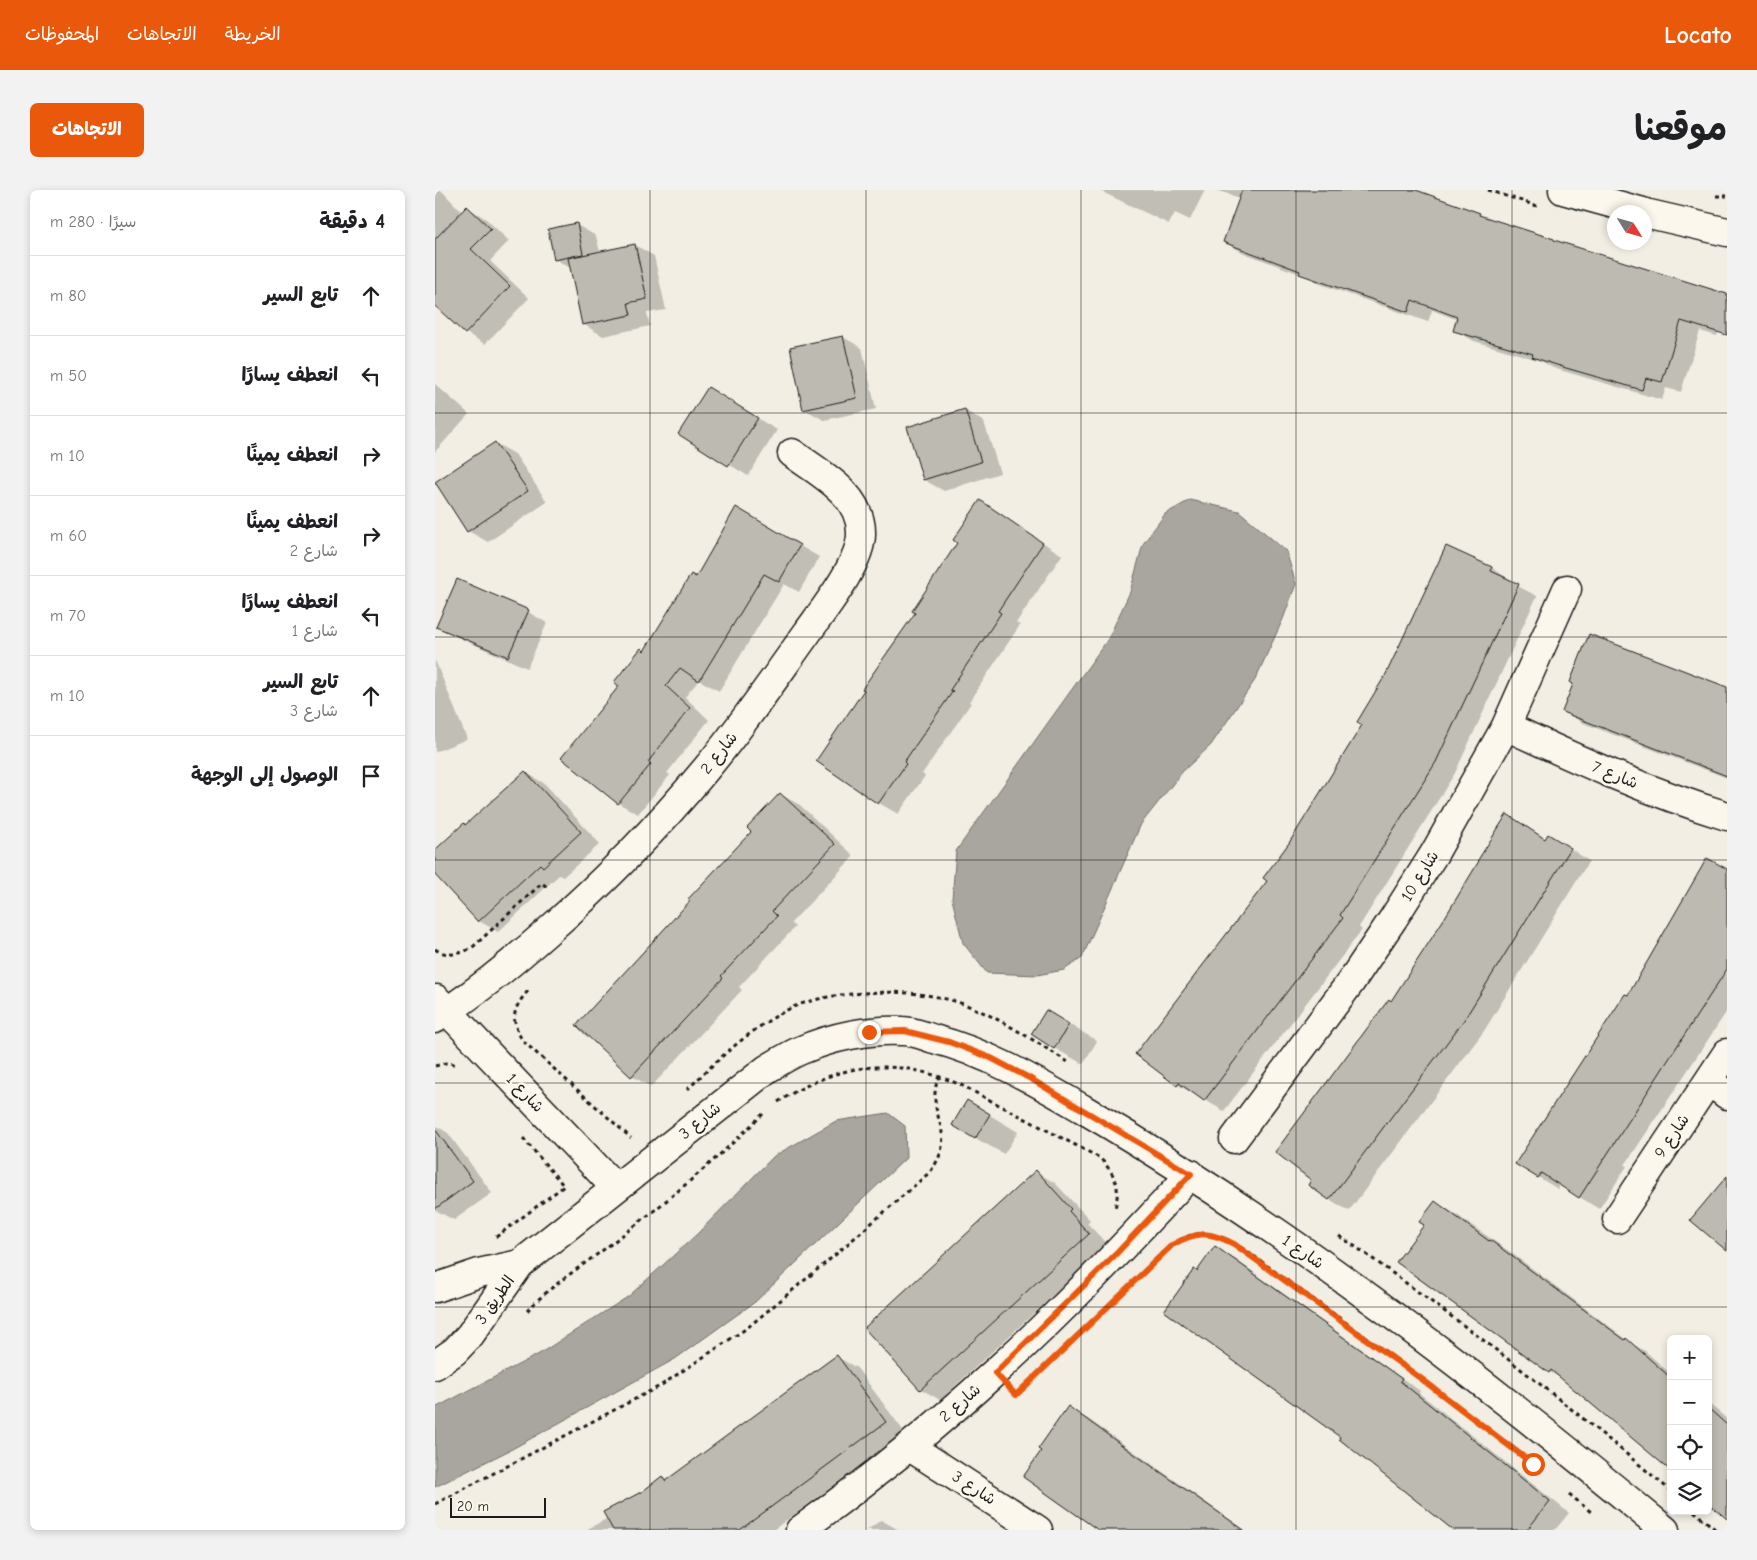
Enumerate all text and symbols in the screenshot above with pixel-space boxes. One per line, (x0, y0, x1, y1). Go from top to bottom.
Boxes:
text: Locato (1664, 21, 1732, 49)
text: المحفوظات (25, 24, 99, 45)
text: الاتجاهات (127, 24, 197, 45)
text: الخريطة (225, 24, 281, 45)
button: الاتجاهات (30, 103, 144, 157)
text: موقعنا (1634, 108, 1727, 149)
north arrow (1607, 205, 1652, 250)
text: 4 دقيقة (319, 209, 385, 233)
text: سيرًا · 280 m (50, 213, 136, 231)
icon: ahead (357, 282, 385, 310)
text: تابع السير (264, 284, 338, 306)
text: 80 m (50, 287, 87, 305)
icon: left (357, 362, 385, 390)
text: انعطف يسارًا (241, 364, 338, 386)
text: 50 m (50, 367, 87, 385)
icon: right (357, 442, 385, 470)
text: انعطف يمينًا (246, 444, 338, 466)
text: 10 m (50, 447, 85, 465)
text: انعطف يمينًا (246, 511, 338, 533)
icon: right (357, 522, 385, 550)
text: 60 m (50, 527, 87, 545)
text: شارع 2 (290, 542, 338, 560)
text: انعطف يسارًا (241, 591, 338, 613)
icon: left (357, 602, 385, 630)
text: 70 m (50, 607, 86, 625)
text: شارع 1 (292, 622, 338, 640)
text: تابع السير (264, 671, 338, 693)
icon: ahead (357, 682, 385, 710)
text: 10 m (50, 687, 85, 705)
text: شارع 3 (290, 702, 338, 720)
street label: شارع 2 (697, 729, 743, 779)
street label: شارع 7 (1589, 758, 1640, 794)
icon: arrive (357, 762, 385, 790)
text: الوصول إلى الوجهة (191, 764, 338, 786)
street label: شارع 10 (1398, 847, 1444, 906)
route end (858, 1021, 881, 1044)
street label: شارع 1 (501, 1070, 547, 1117)
street label: شارع 3 (676, 1099, 726, 1145)
street label: شارع 9 (1651, 1111, 1695, 1162)
street label: شارع 1 (1278, 1231, 1327, 1274)
street label: 3 الطريق (472, 1272, 518, 1328)
map controls (1667, 1335, 1712, 1515)
button: + (1667, 1335, 1712, 1380)
street label: شارع 2 (936, 1380, 985, 1427)
button: − (1667, 1380, 1712, 1425)
button: locate (1667, 1425, 1712, 1470)
route start (1522, 1453, 1545, 1476)
street label: شارع 3 (948, 1467, 999, 1510)
button: layers (1667, 1470, 1712, 1515)
scale bar (450, 1495, 546, 1518)
text: 20 m (457, 1498, 489, 1515)

